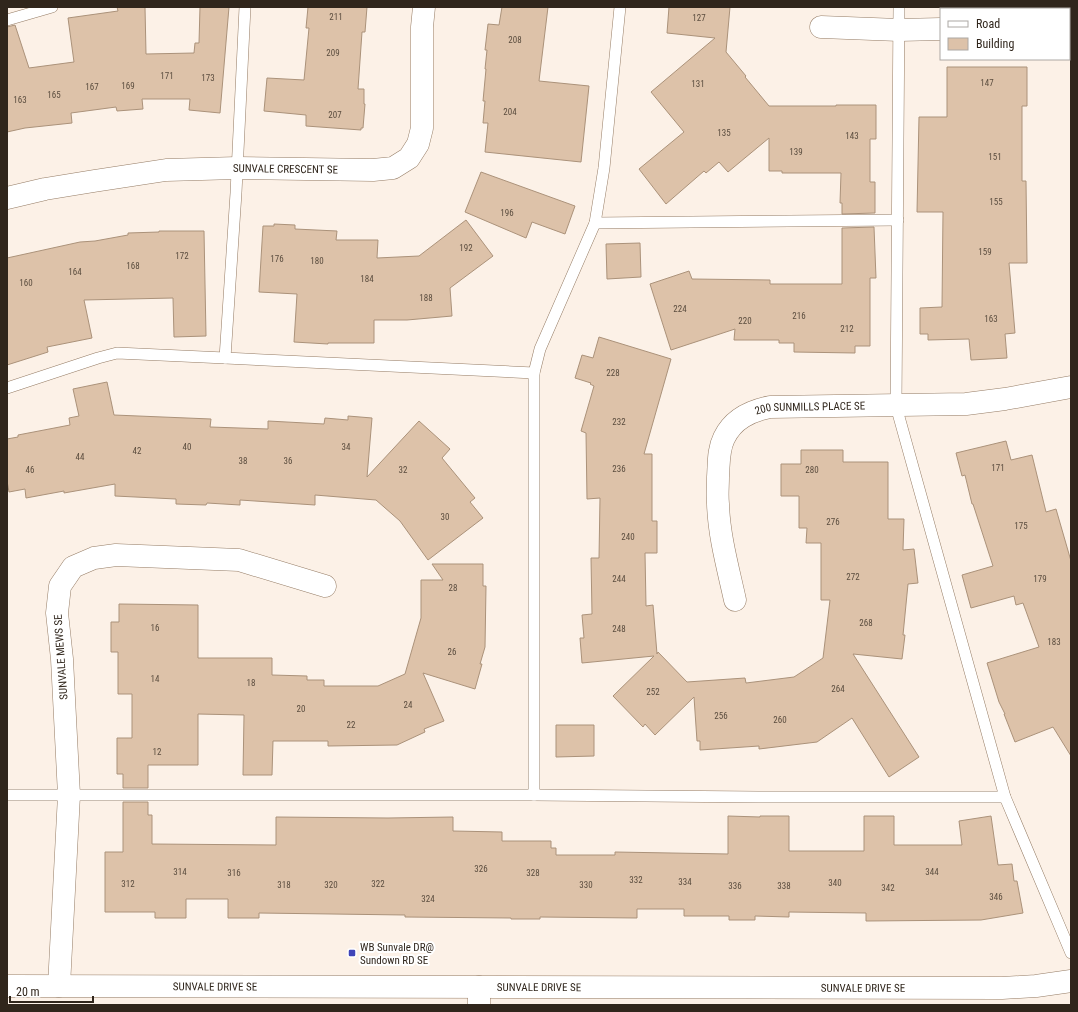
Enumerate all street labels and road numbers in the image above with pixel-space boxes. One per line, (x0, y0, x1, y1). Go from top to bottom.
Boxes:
street label: SUNVALE CRESCENT SE (233, 161, 339, 176)
street label: 200 SUNMILLS PLACE SE (753, 399, 866, 417)
street label: SUNVALE MEWS SE (51, 613, 70, 700)
street label: SUNVALE DRIVE SE (173, 980, 258, 993)
street label: SUNVALE DRIVE SE (497, 980, 582, 994)
street label: SUNVALE DRIVE SE (821, 981, 906, 994)

